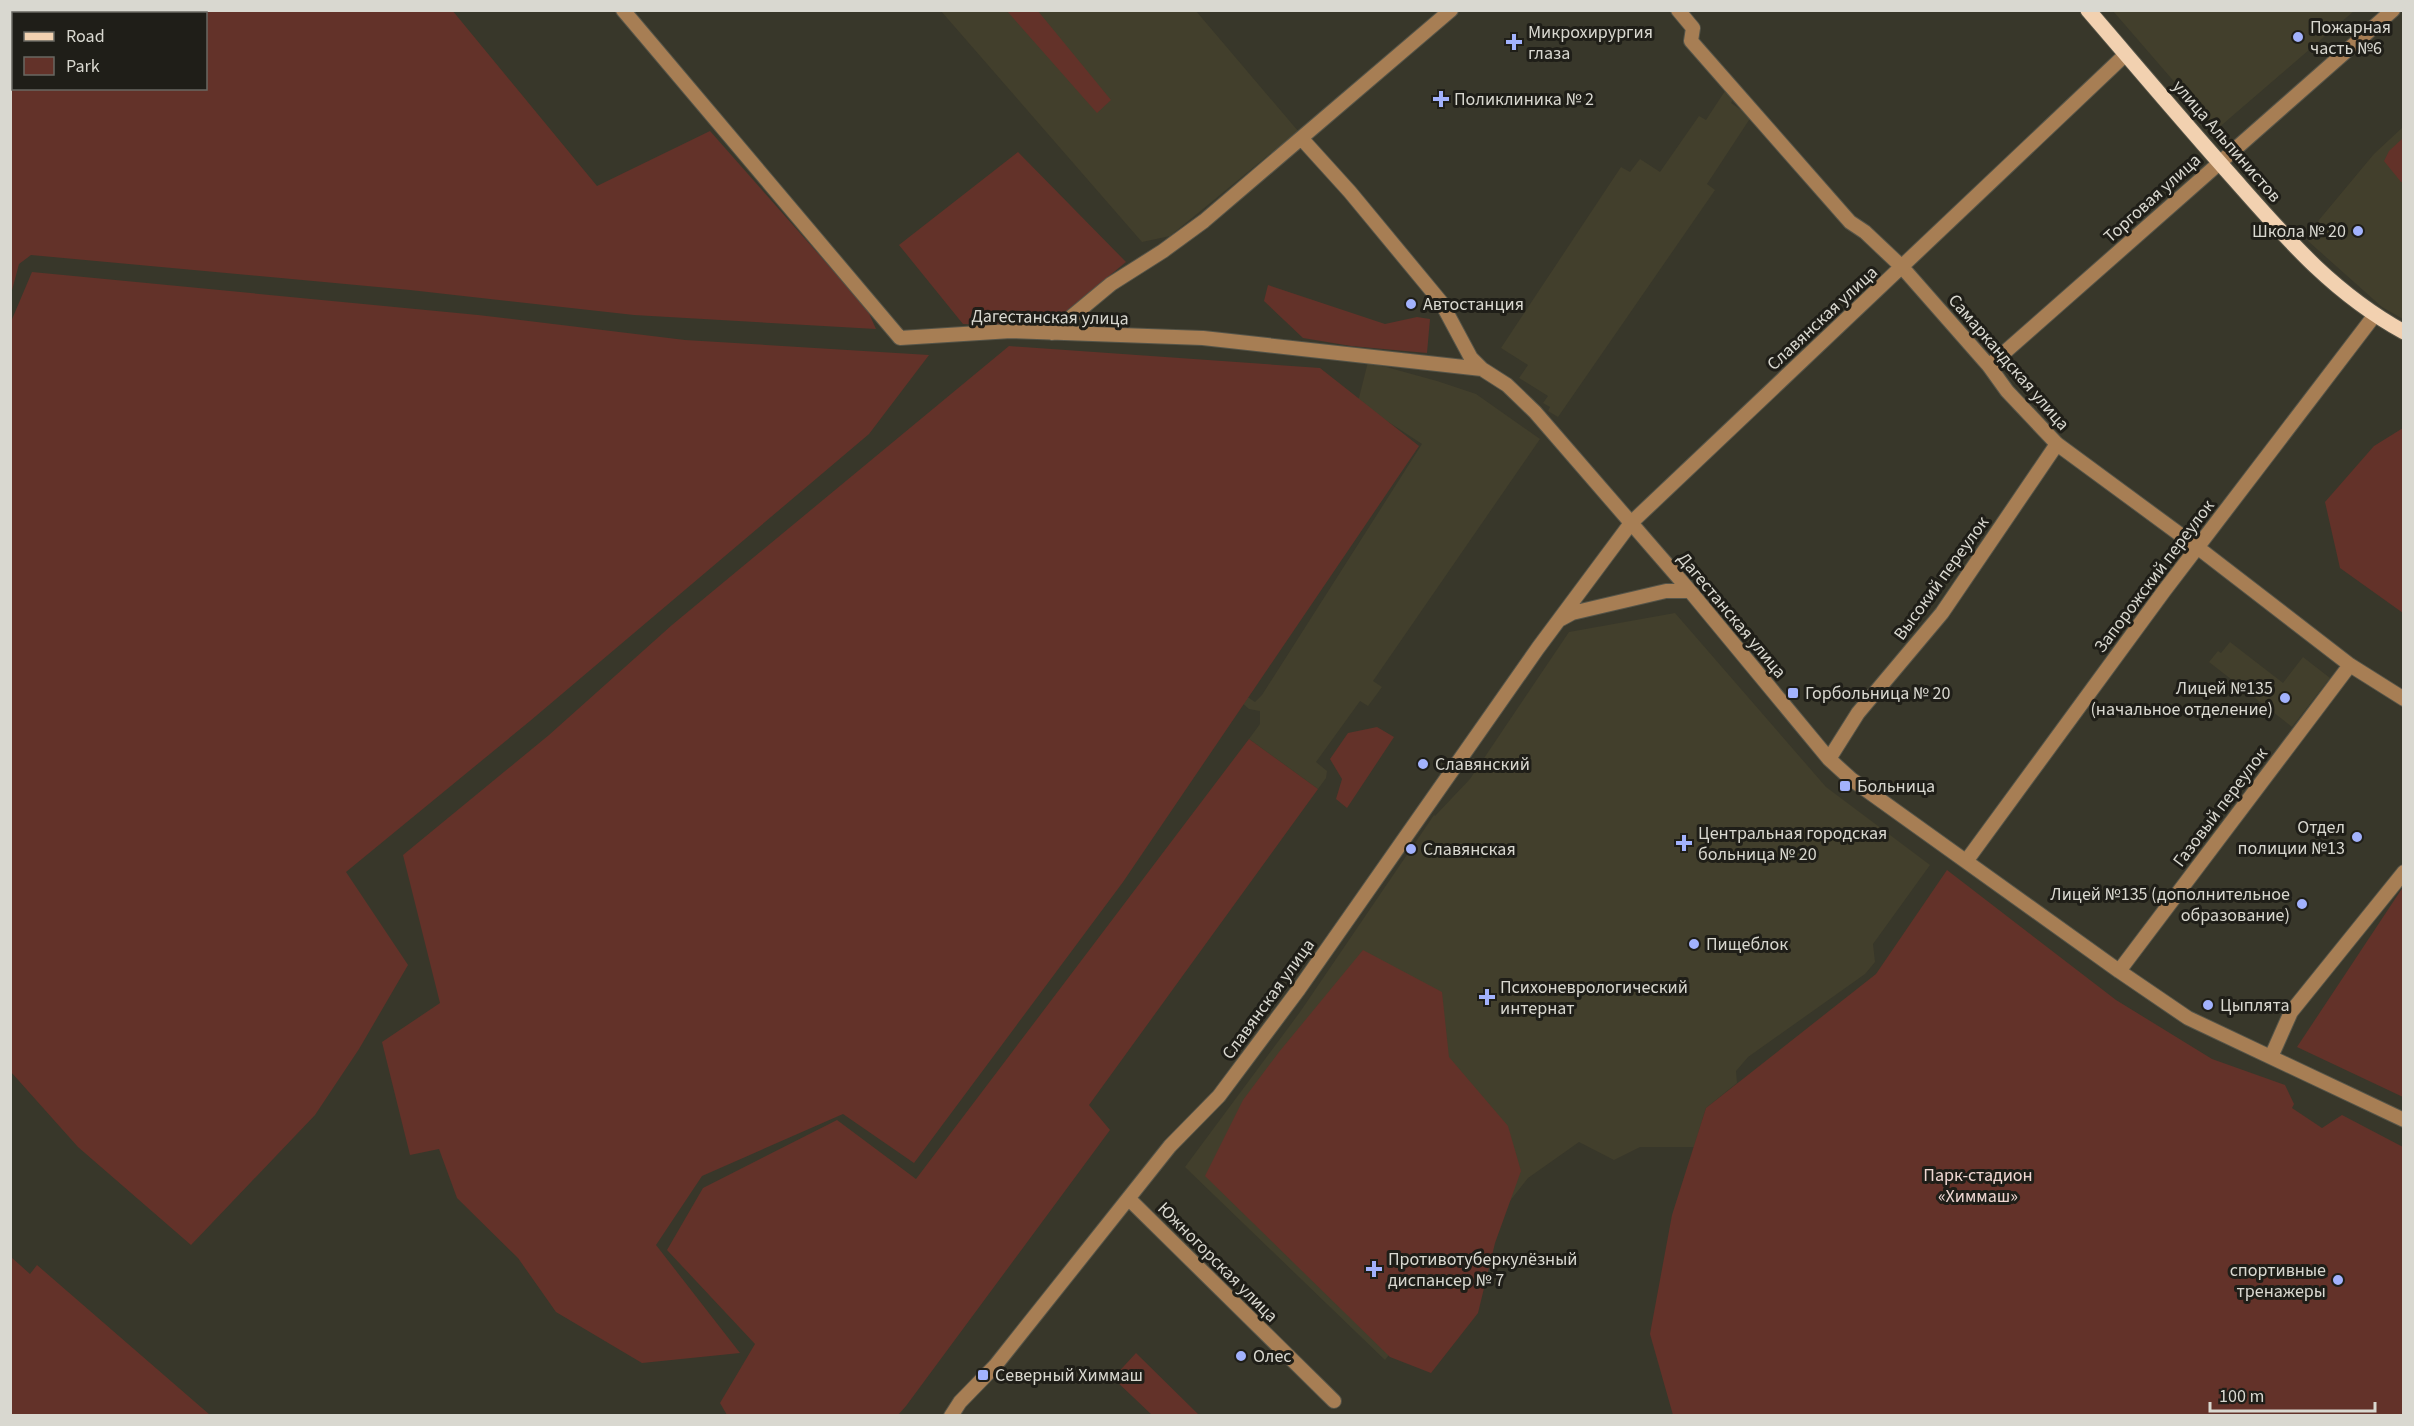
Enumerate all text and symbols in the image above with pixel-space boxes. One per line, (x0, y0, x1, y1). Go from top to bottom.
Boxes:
legend (12, 12, 207, 90)
place label: Пожарная часть №6 (2310, 15, 2391, 61)
place label: Микрохирургия глаза (1528, 20, 1653, 66)
text: Road (66, 24, 105, 49)
marker: Пожарная часть №6 (2291, 30, 2305, 44)
marker: Микрохирургия глаза (1505, 33, 1523, 51)
text: Park (66, 54, 100, 79)
street label: улица Альпинистов (2166, 75, 2287, 208)
place label: Поликлиника № 2 (1454, 87, 1594, 112)
marker: Поликлиника № 2 (1432, 90, 1450, 108)
street label: Торговая улица (2098, 148, 2206, 249)
place label: Школа № 20 (2252, 219, 2346, 244)
marker: Школа № 20 (2351, 224, 2365, 238)
street label: Славянская улица (1761, 260, 1883, 376)
street label: Самаркандская улица (1942, 289, 2075, 436)
place label: Автостанция (1423, 292, 1524, 317)
marker: Автостанция (1404, 297, 1418, 311)
street label: Дагестанская улица (971, 304, 1129, 331)
street label: Запорожский переулок (2088, 494, 2220, 658)
street label: Высокий переулок (1888, 511, 1995, 645)
street label: Дагестанская улица (1671, 547, 1792, 684)
place label: Лицей №135 (начальное отделение) (2090, 676, 2273, 722)
place label: Горбольница № 20 (1805, 681, 1950, 706)
marker: Горбольница № 20 (1786, 686, 1800, 700)
marker: Лицей №135 (начальное отделение) (2278, 691, 2292, 705)
street label: Газовый переулок (2167, 742, 2274, 872)
place label: Славянский (1435, 752, 1530, 777)
marker: Славянский (1416, 757, 1430, 771)
place label: Больница (1857, 774, 1935, 799)
marker: Больница (1838, 779, 1852, 793)
place label: Отдел полиции №13 (2238, 815, 2345, 861)
place label: Центральная городская больница № 20 (1698, 821, 1887, 867)
marker: Отдел полиции №13 (2350, 830, 2364, 844)
marker: Центральная городская больница № 20 (1675, 834, 1693, 852)
place label: Славянская (1423, 837, 1516, 862)
marker: Славянская (1404, 842, 1418, 856)
place label: Лицей №135 (дополнительное образование) (2050, 882, 2290, 928)
marker: Лицей №135 (дополнительное образование) (2295, 897, 2309, 911)
place label: Пищеблок (1706, 932, 1788, 957)
street label: Славянская улица (1216, 934, 1321, 1065)
marker: Пищеблок (1687, 937, 1701, 951)
place label: Психоневрологический интернат (1500, 975, 1688, 1021)
marker: Психоневрологический интернат (1478, 988, 1496, 1006)
place label: Цыплята (2220, 993, 2290, 1018)
marker: Цыплята (2201, 998, 2215, 1012)
park label: Парк-стадион «Химмаш» (1923, 1163, 2033, 1209)
street label: Южногорская улица (1152, 1197, 1283, 1328)
place label: Противотуберкулёзный диспансер № 7 (1388, 1247, 1578, 1293)
place label: спортивные тренажеры (2230, 1258, 2326, 1304)
marker: Противотуберкулёзный диспансер № 7 (1365, 1260, 1383, 1278)
marker: спортивные тренажеры (2331, 1273, 2345, 1287)
place label: Олес (1253, 1344, 1292, 1369)
marker: Олес (1234, 1349, 1248, 1363)
place label: Северный Химмаш (995, 1363, 1143, 1388)
marker: Северный Химмаш (976, 1368, 990, 1382)
scale bar (2210, 1375, 2375, 1413)
text: 100 m (2219, 1384, 2264, 1409)

